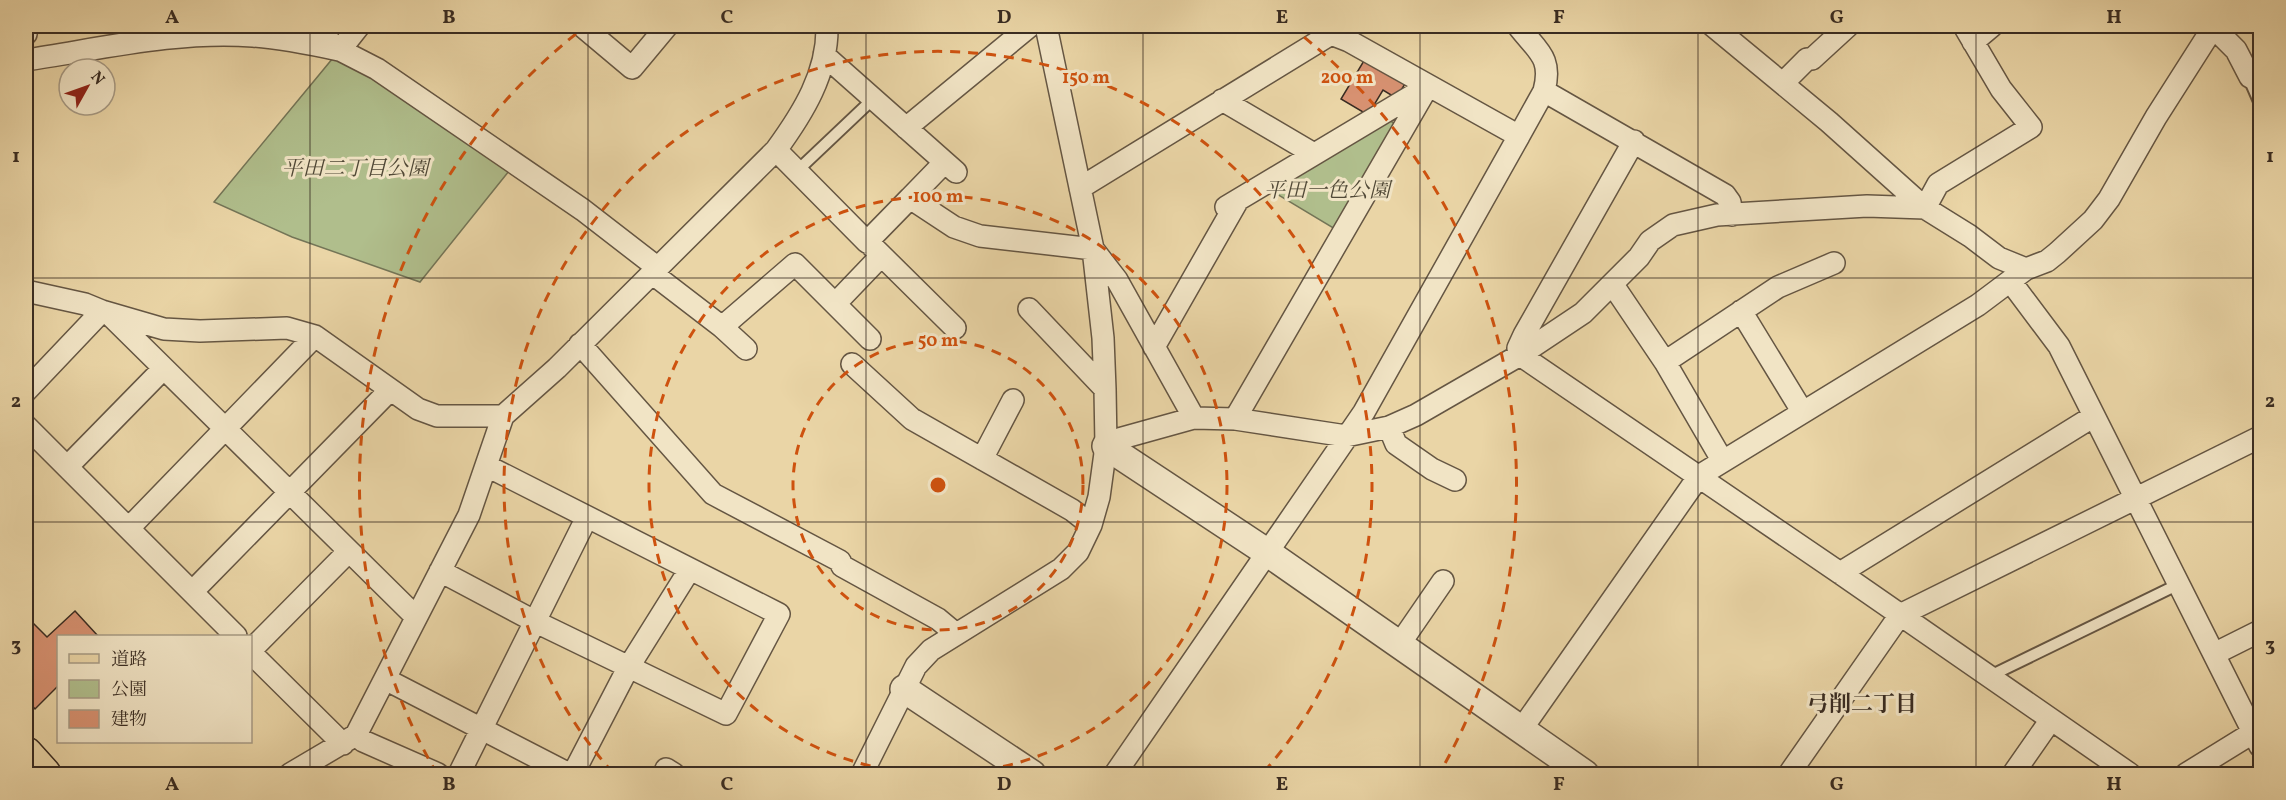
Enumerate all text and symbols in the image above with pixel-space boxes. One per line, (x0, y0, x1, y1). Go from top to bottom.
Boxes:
text: A (165, 4, 179, 32)
text: B (442, 4, 456, 32)
text: C (721, 4, 734, 32)
text: D (997, 4, 1011, 32)
text: E (1276, 4, 1288, 32)
text: F (1553, 4, 1565, 32)
text: G (1830, 4, 1844, 32)
text: H (2106, 4, 2122, 32)
north arrow (57, 57, 117, 117)
text: 150 m (1062, 66, 1110, 91)
text: 200 m (1321, 66, 1373, 91)
text: N (85, 67, 109, 90)
text: 1 (12, 143, 20, 171)
text: 1 (2266, 143, 2274, 171)
park label: 平田二丁目公園 (282, 155, 431, 184)
park label: 平田一色公園 (1264, 177, 1393, 206)
text: 100 m (913, 185, 963, 210)
text: 50 m (918, 329, 958, 354)
text: 2 (11, 388, 21, 416)
text: 2 (2265, 388, 2275, 416)
centre of rings (928, 475, 948, 495)
text: 3 (11, 632, 21, 660)
text: 3 (2265, 632, 2275, 660)
legend (57, 635, 252, 743)
text: 道路 (111, 648, 147, 673)
text: 公園 (111, 678, 147, 703)
district label: 弓削二丁目 (1807, 690, 1917, 721)
text: 建物 (111, 708, 147, 733)
text: A (165, 771, 179, 799)
text: B (442, 771, 456, 799)
text: C (721, 771, 734, 799)
text: D (997, 771, 1011, 799)
text: E (1276, 771, 1288, 799)
text: F (1553, 771, 1565, 799)
text: G (1830, 771, 1844, 799)
text: H (2106, 771, 2122, 799)

